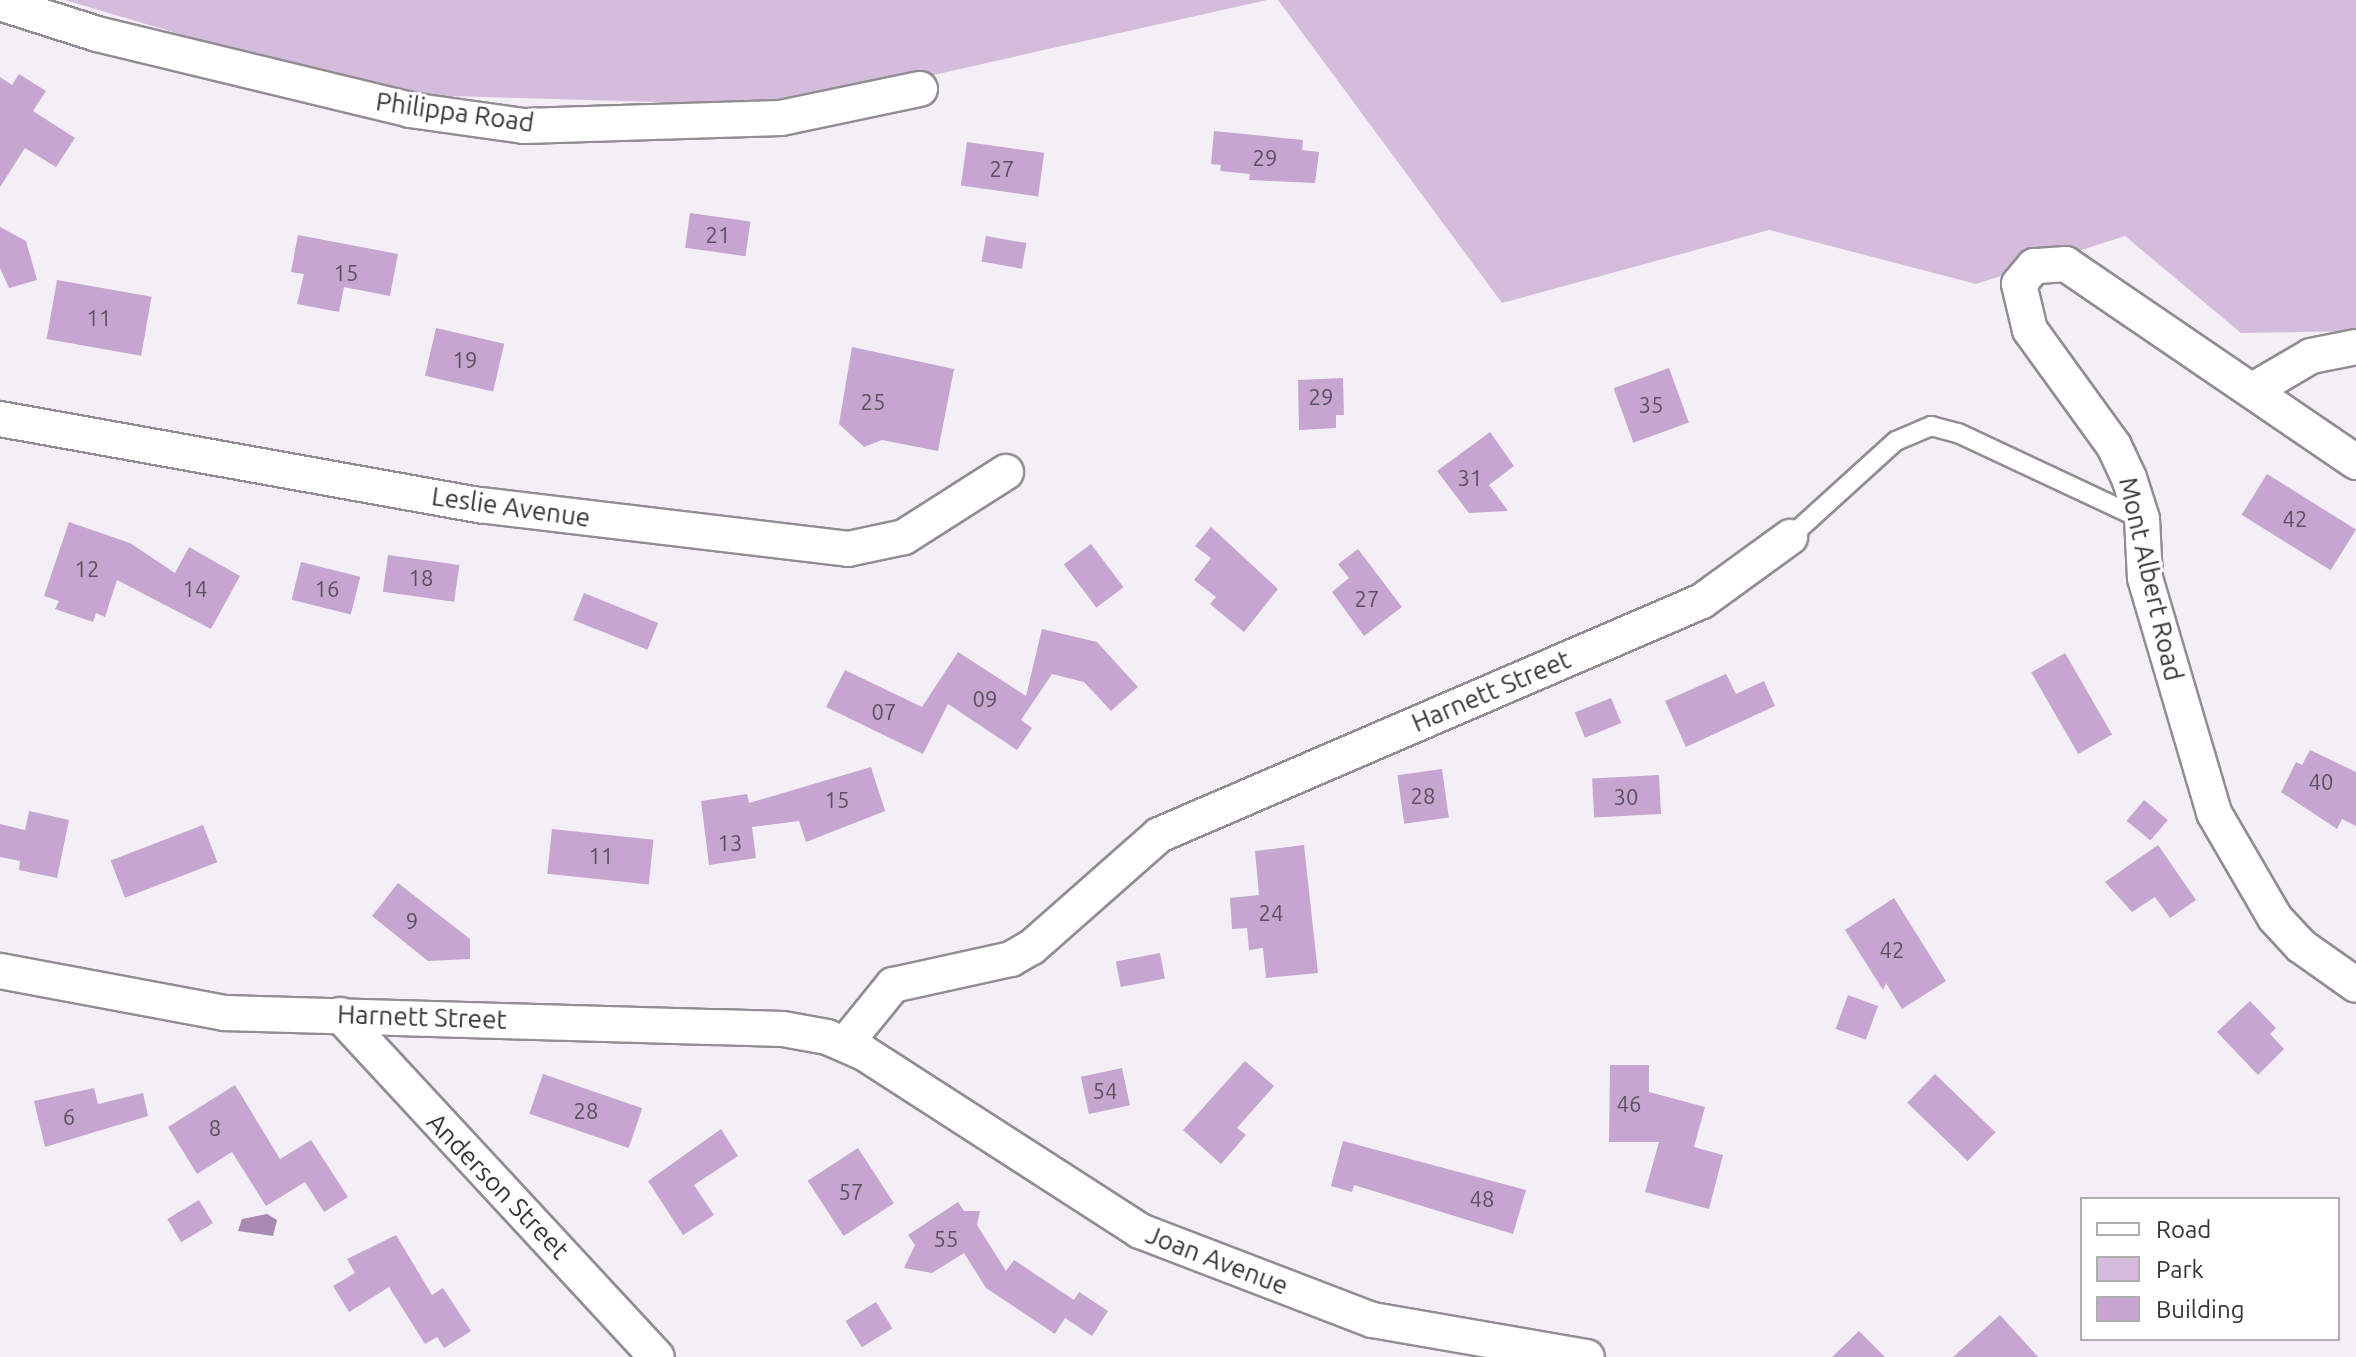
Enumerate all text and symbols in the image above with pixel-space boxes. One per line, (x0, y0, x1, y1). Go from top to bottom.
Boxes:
street label: Philippa Road (374, 85, 536, 139)
house number: 29 (1253, 145, 1277, 171)
house number: 27 (990, 156, 1014, 182)
house number: 21 (706, 222, 730, 248)
house number: 15 (334, 260, 358, 286)
house number: 11 (87, 305, 111, 331)
house number: 19 (453, 347, 477, 373)
house number: 29 (1309, 384, 1333, 410)
house number: 25 (861, 389, 885, 415)
house number: 35 (1639, 392, 1663, 418)
house number: 31 (1458, 465, 1482, 491)
street label: Mont Albert Road (2112, 474, 2190, 684)
street label: Leslie Avenue (430, 480, 592, 534)
house number: 42 (2283, 506, 2307, 532)
house number: 12 (75, 556, 99, 582)
house number: 18 (409, 565, 433, 591)
house number: 14 (183, 576, 207, 602)
house number: 16 (315, 576, 339, 602)
house number: 27 (1355, 586, 1379, 612)
street label: Harnett Street (1407, 644, 1575, 738)
house number: 09 (973, 686, 997, 712)
house number: 07 (872, 699, 896, 725)
house number: 40 (2309, 769, 2333, 795)
house number: 28 (1411, 783, 1435, 809)
house number: 30 (1614, 784, 1638, 810)
house number: 15 (825, 787, 849, 813)
house number: 13 (718, 830, 742, 856)
house number: 11 (589, 843, 613, 869)
house number: 24 (1259, 900, 1283, 926)
house number: 9 (406, 908, 418, 934)
house number: 42 (1880, 937, 1904, 963)
street label: Harnett Street (337, 998, 507, 1036)
house number: 54 (1093, 1078, 1117, 1104)
house number: 46 (1617, 1091, 1641, 1117)
house number: 28 (574, 1098, 598, 1124)
house number: 6 (63, 1104, 75, 1130)
street label: Anderson Street (420, 1106, 576, 1266)
house number: 8 (209, 1115, 221, 1141)
house number: 57 (839, 1179, 863, 1205)
house number: 48 (1470, 1186, 1494, 1212)
legend (2080, 1197, 2340, 1341)
text: Road (2156, 1216, 2211, 1243)
street label: Joan Avenue (1142, 1219, 1292, 1301)
house number: 55 (934, 1226, 958, 1252)
text: Park (2156, 1256, 2204, 1283)
text: Building (2156, 1296, 2244, 1323)

